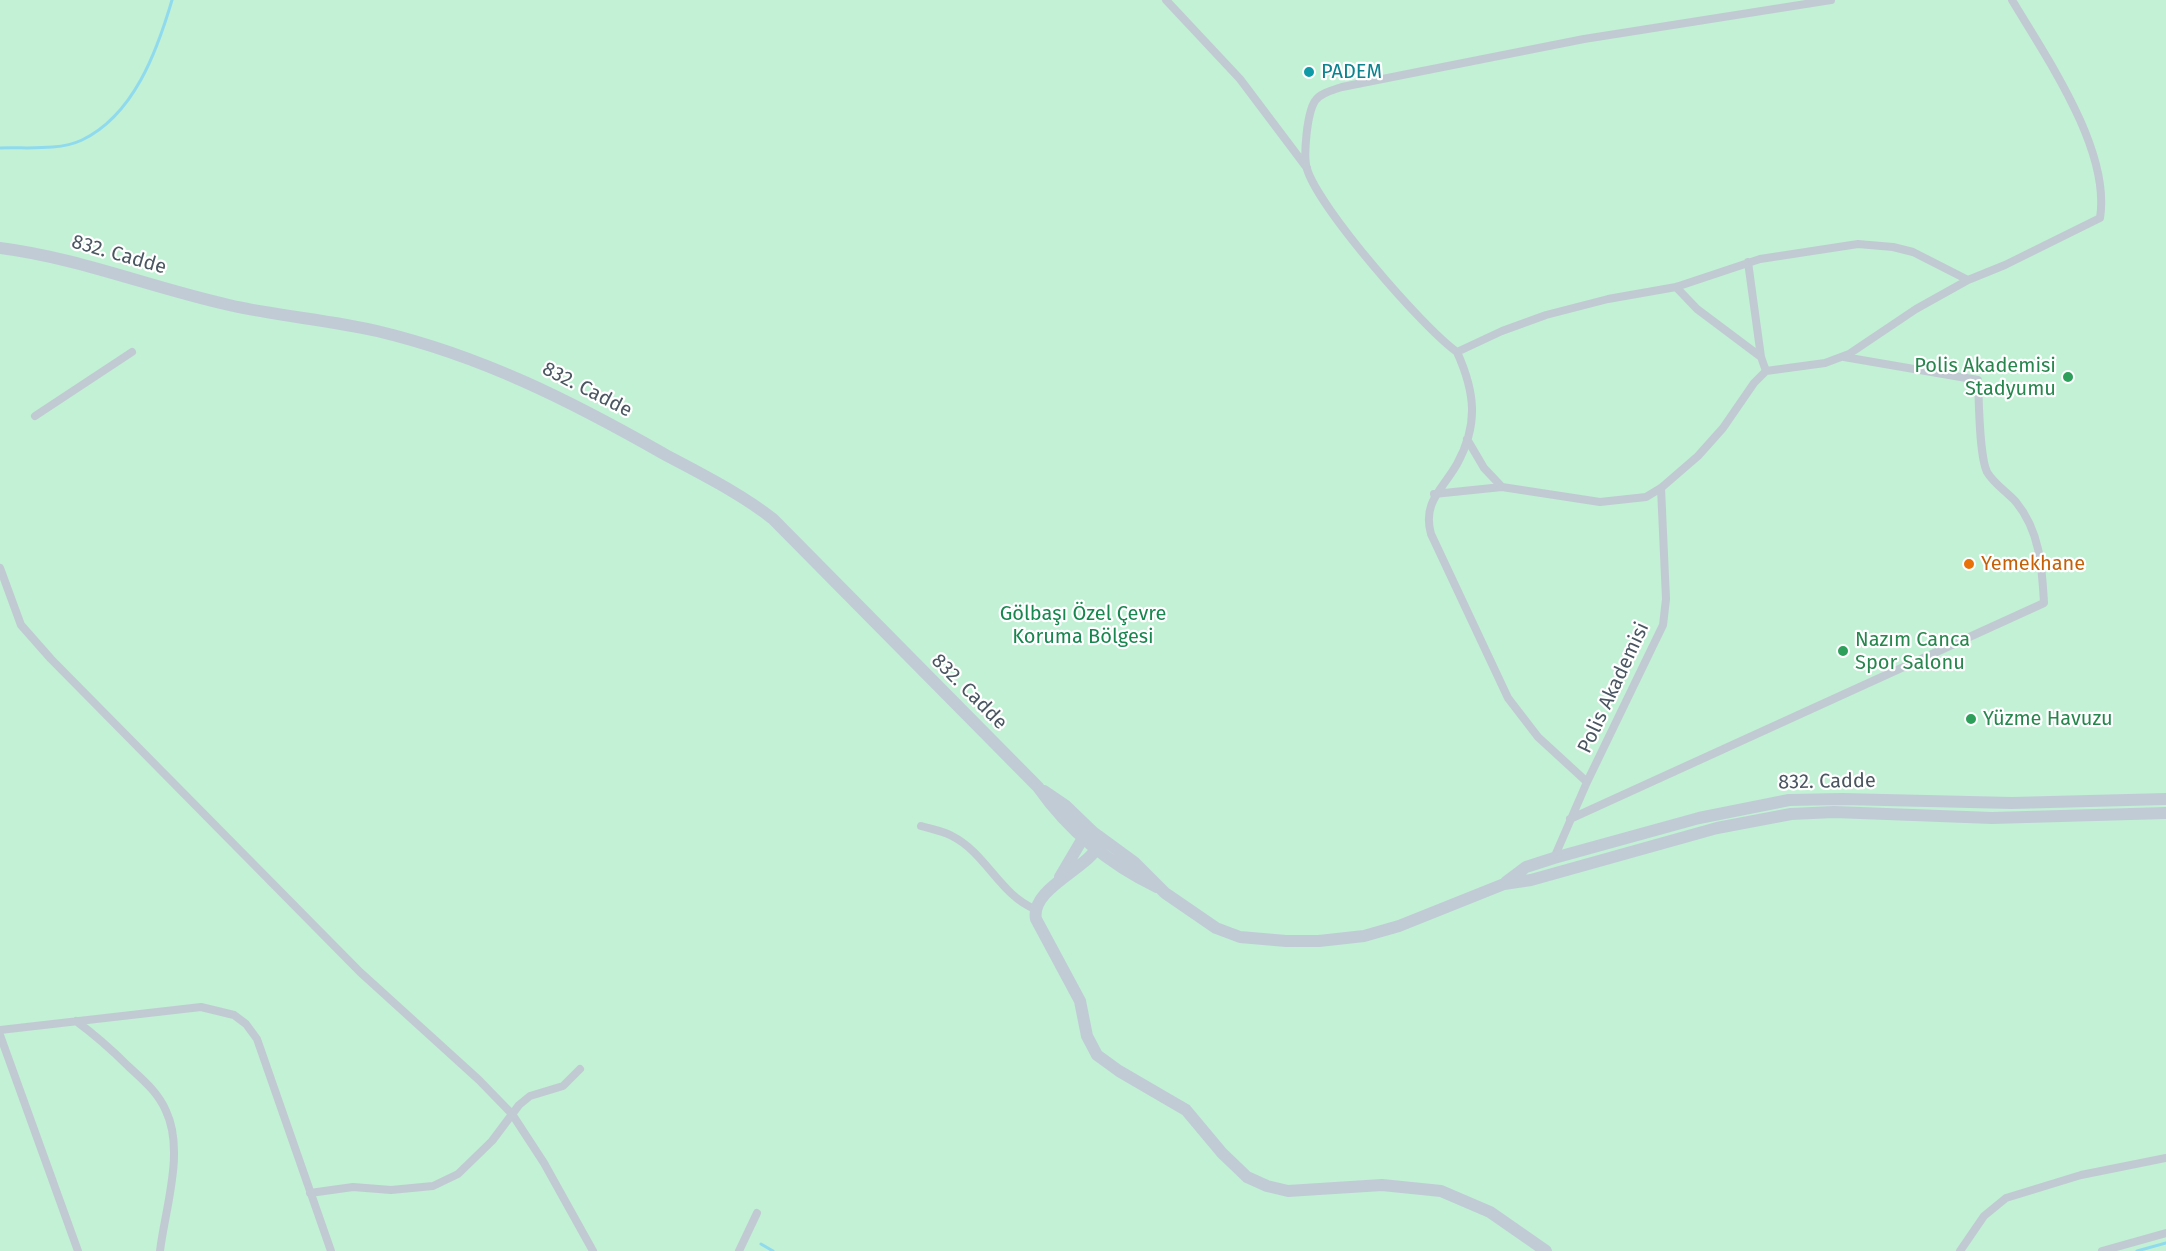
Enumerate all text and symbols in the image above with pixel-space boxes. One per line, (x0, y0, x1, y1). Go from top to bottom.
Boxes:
place label: PADEM (1321, 60, 1382, 84)
marker: PADEM (1302, 65, 1316, 79)
street label: 832. Cadde (69, 230, 169, 280)
place label: Polis Akademisi Stadyumu (1914, 354, 2056, 401)
street label: 832. Cadde (538, 357, 636, 423)
marker: Polis Akademisi Stadyumu (2061, 370, 2075, 384)
place label: Yemekhane (1981, 552, 2085, 576)
marker: Yemekhane (1962, 557, 1976, 571)
park label: Gölbaşı Özel Çevre Koruma Bölgesi (1000, 602, 1166, 649)
street label: Polis Akademisi (1573, 619, 1655, 757)
place label: Nazım Canca Spor Salonu (1855, 628, 1970, 675)
marker: Nazım Canca Spor Salonu (1836, 644, 1850, 658)
street label: 832. Cadde (926, 649, 1012, 735)
place label: Yüzme Havuzu (1983, 707, 2113, 731)
marker: Yüzme Havuzu (1964, 712, 1978, 726)
street label: 832. Cadde (1778, 769, 1876, 795)

